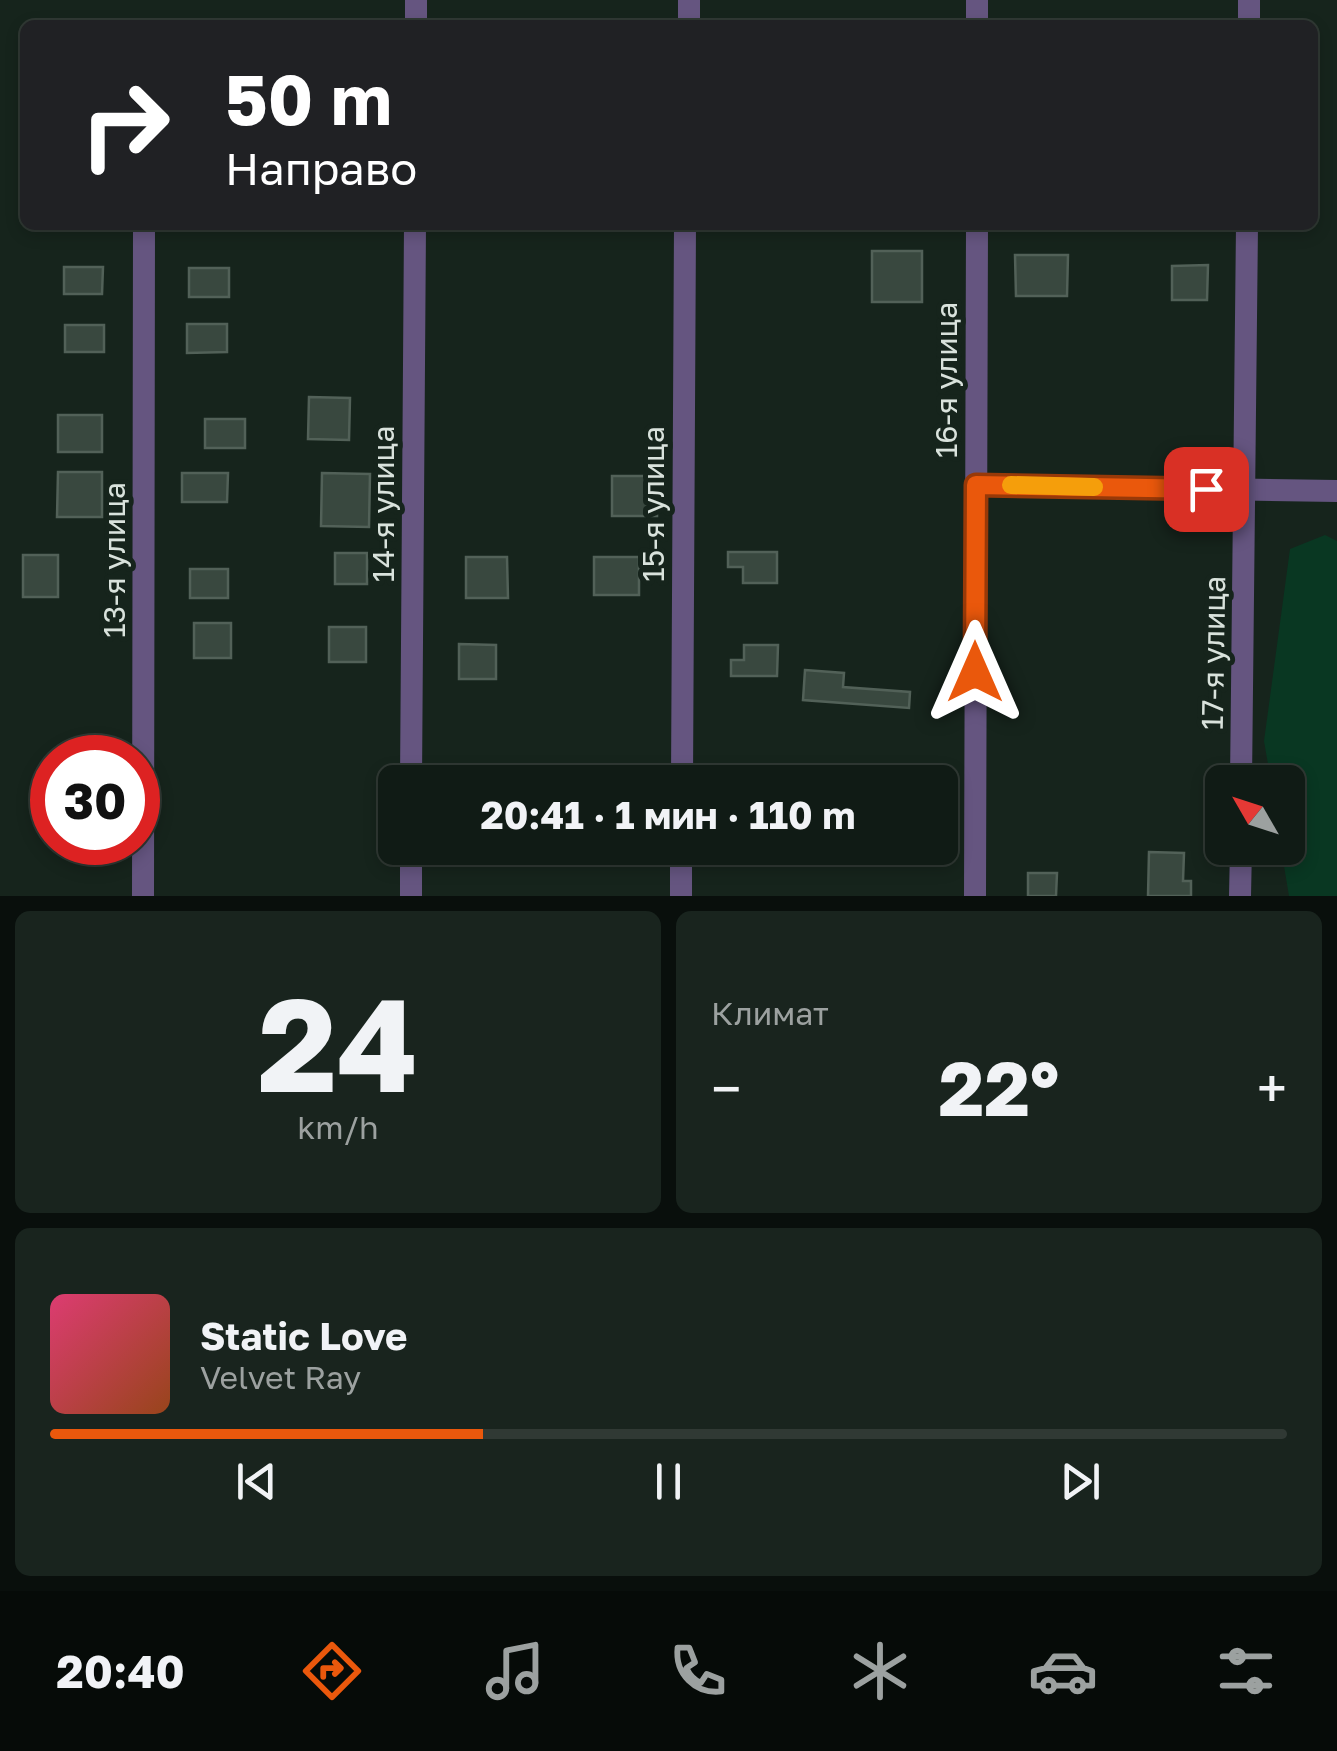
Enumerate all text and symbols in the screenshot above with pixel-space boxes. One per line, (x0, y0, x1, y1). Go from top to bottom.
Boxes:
text: 50 m (225, 56, 392, 140)
icon: right (60, 60, 190, 190)
text: Направо (225, 141, 417, 195)
street label: 16-я улица (928, 302, 964, 458)
street label: 14-я улица (365, 426, 401, 582)
street label: 15-я улица (635, 426, 671, 582)
pin (1164, 447, 1249, 532)
icon: arrive (1179, 462, 1234, 517)
street label: 13-я улица (96, 482, 132, 638)
street label: 17-я улица (1194, 576, 1232, 730)
position arrow (923, 620, 1027, 724)
speed limit sign: 30 (30, 735, 160, 865)
north arrow (1205, 765, 1305, 865)
map controls (1205, 765, 1305, 865)
text: 20:41 · 1 мин · 110 m (480, 792, 856, 837)
text: 24 (258, 965, 418, 1121)
text: Климат (711, 994, 829, 1032)
text: 22° (939, 1042, 1059, 1133)
text: − (711, 1055, 741, 1121)
text: + (1257, 1055, 1287, 1121)
text: km/h (297, 1108, 379, 1146)
text: Static Love (200, 1313, 407, 1358)
text: Velvet Ray (200, 1358, 361, 1396)
icon: previous (229, 1454, 284, 1509)
icon: pause (641, 1454, 696, 1509)
icon: next (1053, 1454, 1108, 1509)
icon: directions (297, 1636, 367, 1706)
icon: music (480, 1636, 550, 1706)
icon: phone (663, 1636, 733, 1706)
icon: climate (845, 1636, 915, 1706)
icon: car (1028, 1636, 1098, 1706)
icon: filters (1211, 1636, 1281, 1706)
text: 20:40 (56, 1644, 185, 1698)

